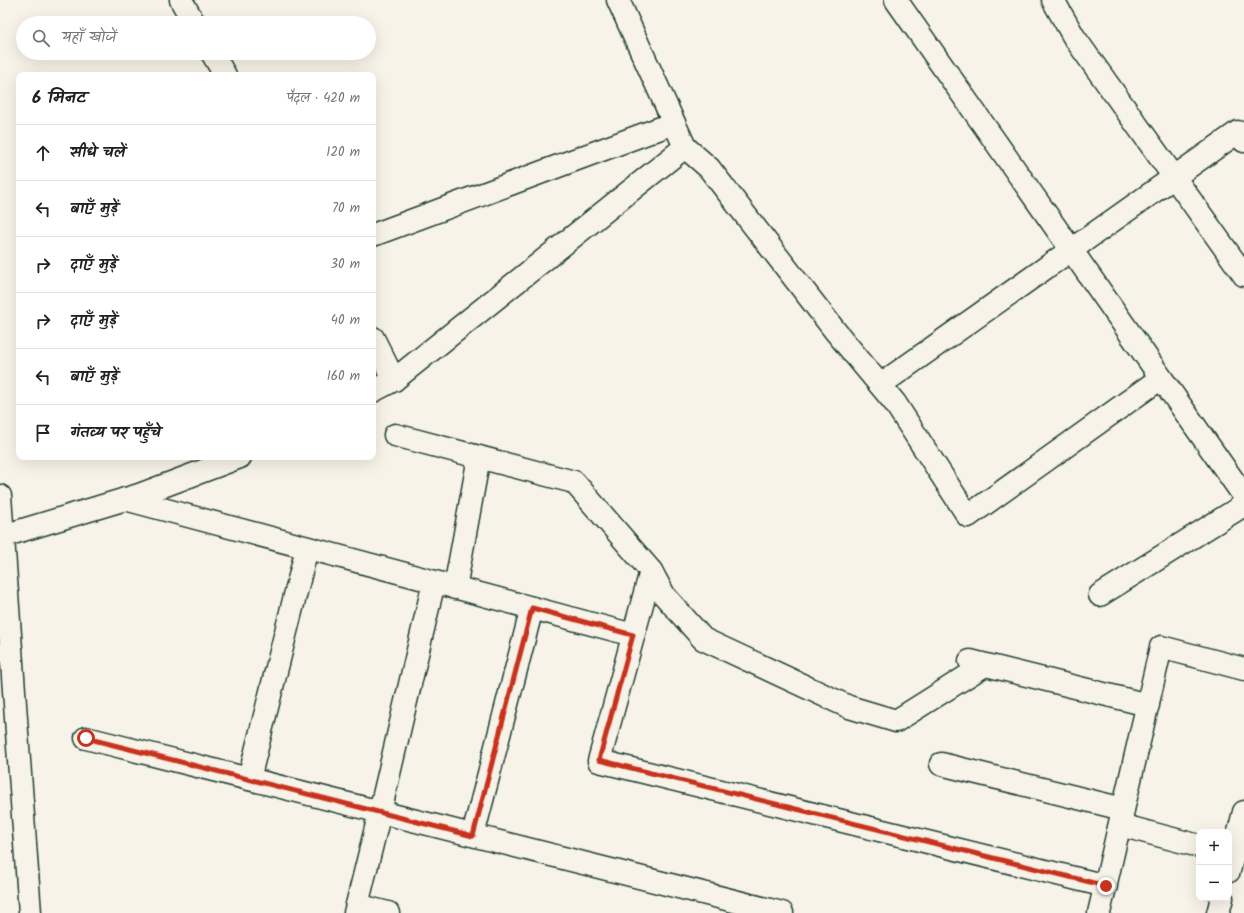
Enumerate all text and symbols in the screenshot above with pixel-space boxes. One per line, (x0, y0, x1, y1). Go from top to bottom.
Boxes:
search box (16, 16, 376, 60)
text: यहाँ खोजें (62, 26, 116, 50)
icon: search (30, 27, 52, 49)
text: 6 मिनट (32, 85, 86, 112)
text: पैदल · 420 m (287, 88, 360, 109)
text: सीधे चलें (70, 141, 125, 165)
icon: ahead (32, 142, 54, 164)
text: 120 m (326, 142, 360, 163)
text: बाएँ मुड़ें (70, 197, 118, 221)
icon: left (32, 198, 54, 220)
text: 70 m (332, 198, 360, 219)
text: दाएँ मुड़ें (70, 253, 117, 277)
icon: right (32, 254, 54, 276)
text: 30 m (331, 254, 360, 275)
text: दाएँ मुड़ें (70, 309, 117, 333)
icon: right (32, 310, 54, 332)
text: 40 m (331, 310, 360, 331)
text: बाएँ मुड़ें (70, 365, 118, 389)
icon: left (32, 366, 54, 388)
text: 160 m (327, 366, 360, 387)
text: गंतव्य पर पहुँचे (70, 421, 161, 445)
icon: arrive (32, 422, 54, 444)
route start (77, 729, 95, 747)
map controls (1196, 829, 1232, 901)
button: + (1196, 829, 1232, 865)
button: − (1196, 865, 1232, 901)
route end (1097, 877, 1115, 895)

